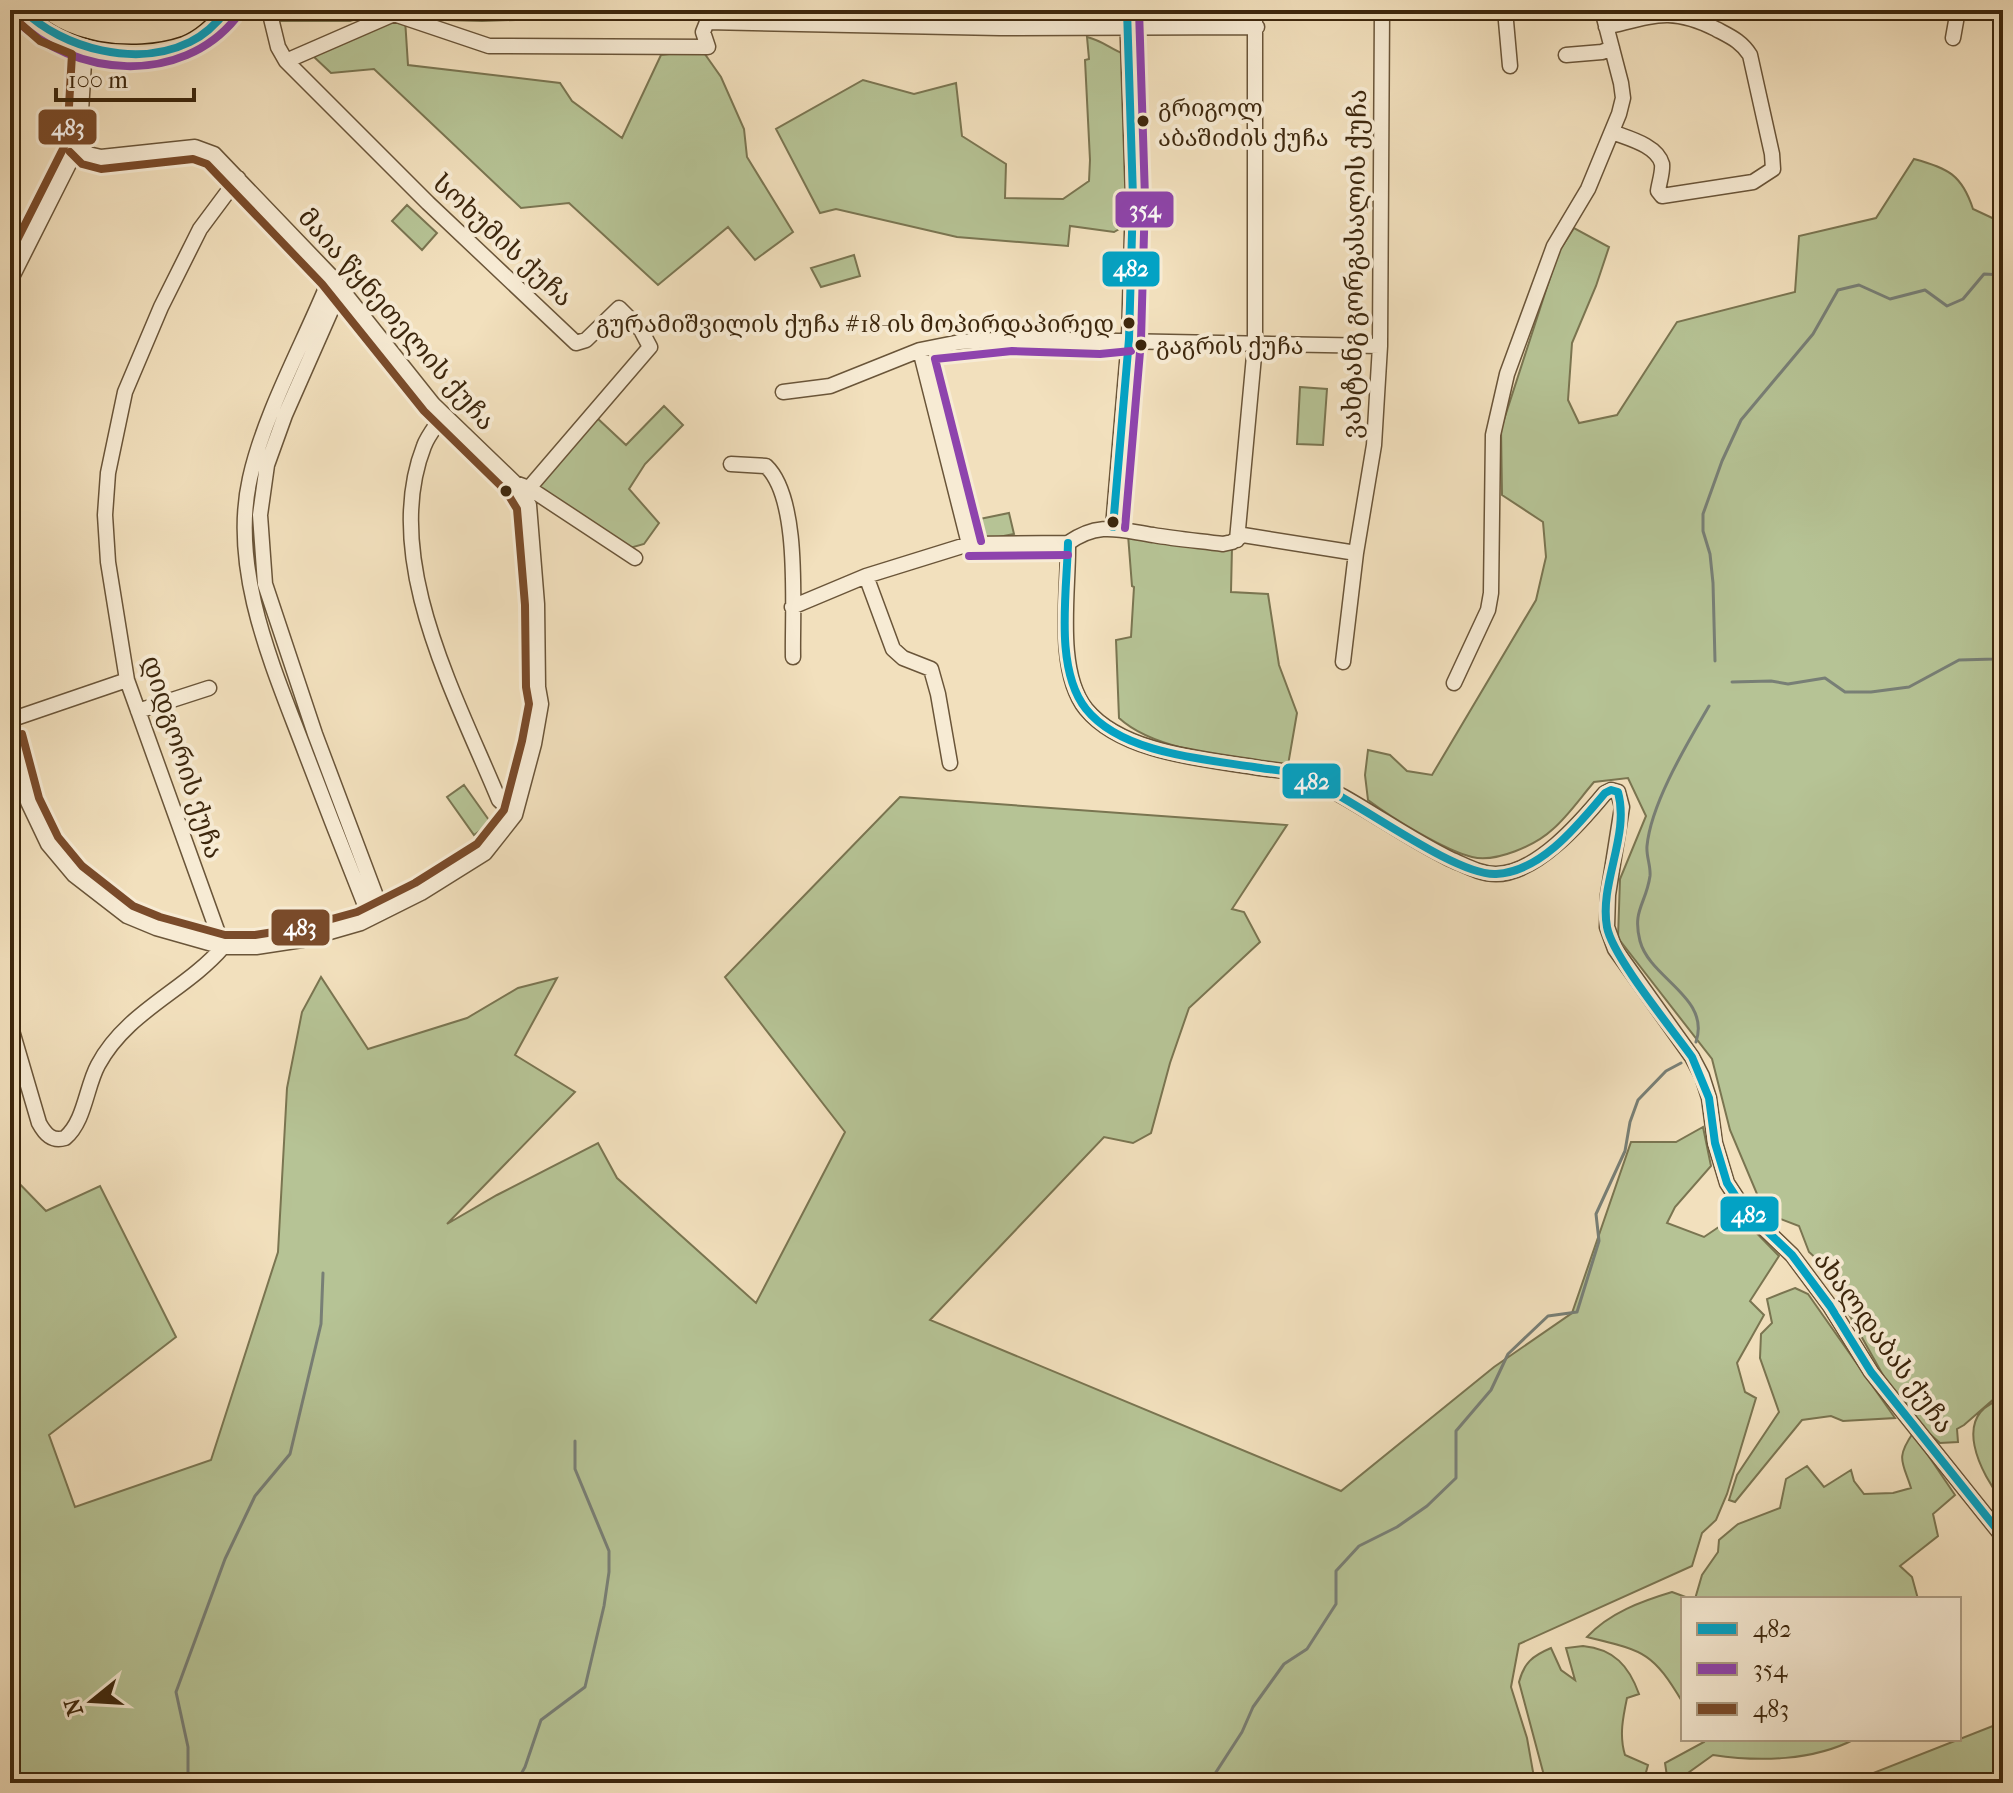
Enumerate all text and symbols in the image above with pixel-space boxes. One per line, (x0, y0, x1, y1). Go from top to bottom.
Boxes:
scale bar (56, 52, 194, 102)
text: 100 m (68, 66, 128, 94)
street label: ვახტანგ გორგასალის ქუჩა (1336, 89, 1373, 439)
place label: გრიგოლ აბაშიძის ქუჩა (1158, 94, 1329, 152)
line badge: 483 (37, 108, 98, 146)
marker: გრიგოლ აბაშიძის ქუჩა (1135, 113, 1151, 129)
text: 483 (50, 115, 85, 141)
street label: სოხუმის ქუჩა (426, 168, 579, 313)
line badge: 354 (1114, 190, 1175, 229)
text: 354 (1129, 197, 1162, 223)
street label: მაია წყნეთელის ქუჩა (292, 202, 502, 437)
line badge: 482 (1101, 250, 1161, 288)
text: 482 (1112, 256, 1149, 282)
place label: გურამიშვილის ქუჩა #18-ის მოპირდაპირედ (596, 310, 1114, 338)
marker: გურამიშვილის ქუჩა #18-ის მოპირდაპირედ (1121, 315, 1137, 331)
place label: გაგრის ქუჩა (1156, 332, 1304, 360)
marker: გაგრის ქუჩა (1133, 337, 1149, 353)
unlabelled marker (498, 483, 514, 499)
unlabelled marker (1105, 514, 1121, 530)
street label: დიდგორის ქუჩა (135, 652, 230, 862)
line badge: 482 (1281, 762, 1342, 800)
text: 482 (1293, 769, 1330, 795)
line badge: 483 (270, 908, 331, 947)
text: 483 (282, 915, 317, 941)
line badge: 482 (1719, 1195, 1780, 1233)
text: 482 (1730, 1202, 1767, 1228)
street label: ახალდაბას ქუჩა (1807, 1245, 1960, 1439)
legend (1681, 1597, 1961, 1741)
text: 482 (1753, 1615, 1792, 1643)
text: 354 (1753, 1655, 1788, 1683)
north arrow (52, 1661, 132, 1741)
text: N (59, 1695, 89, 1719)
text: 483 (1753, 1695, 1789, 1723)

